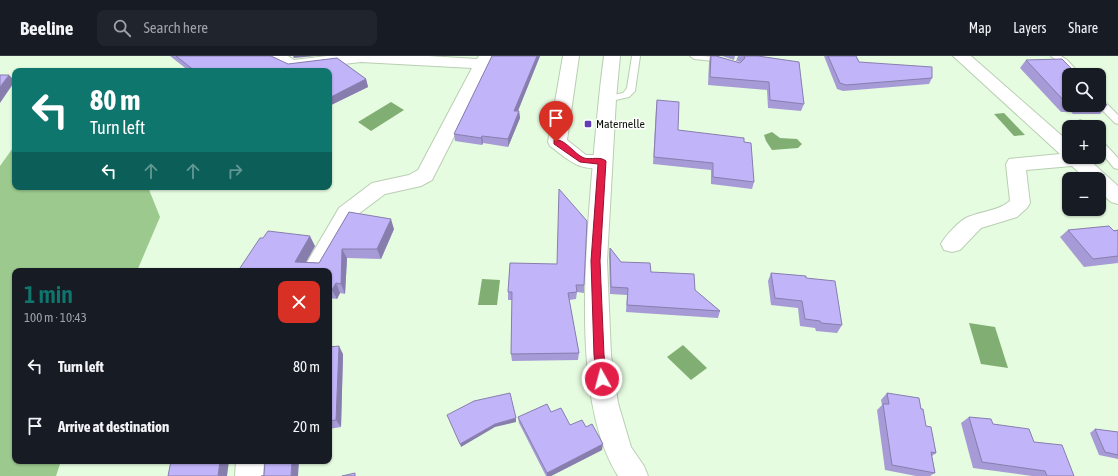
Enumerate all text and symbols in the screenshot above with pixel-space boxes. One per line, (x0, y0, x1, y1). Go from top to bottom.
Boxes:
search box (97, 10, 377, 46)
text: Beeline (20, 17, 73, 39)
icon: search (111, 17, 133, 39)
text: Search here (143, 19, 208, 36)
text: Map (969, 20, 991, 36)
text: Layers (1013, 20, 1046, 36)
text: Share (1068, 20, 1098, 36)
map controls (1062, 68, 1106, 216)
button: search (1062, 68, 1106, 112)
icon: left (24, 84, 76, 136)
text: 80 m (90, 84, 140, 116)
pin (539, 101, 573, 142)
icon: arrive (545, 107, 567, 129)
text: Turn left (90, 117, 145, 138)
place label: Maternelle (596, 117, 645, 131)
marker: Maternelle (583, 119, 593, 129)
button: + (1062, 120, 1106, 164)
icon: left (98, 160, 120, 182)
icon: ahead (140, 160, 162, 182)
icon: ahead (182, 160, 204, 182)
icon: right (224, 160, 246, 182)
button: − (1062, 172, 1106, 216)
text: 1 min (24, 281, 73, 308)
button: close (278, 281, 320, 323)
text: 100 m · 10:43 (24, 310, 87, 325)
icon: left (24, 355, 46, 377)
text: Turn left (58, 358, 104, 375)
text: 80 m (293, 358, 320, 375)
position arrow (581, 358, 623, 400)
icon: arrive (24, 415, 46, 437)
text: Arrive at destination (58, 418, 169, 435)
text: 20 m (293, 418, 320, 435)

